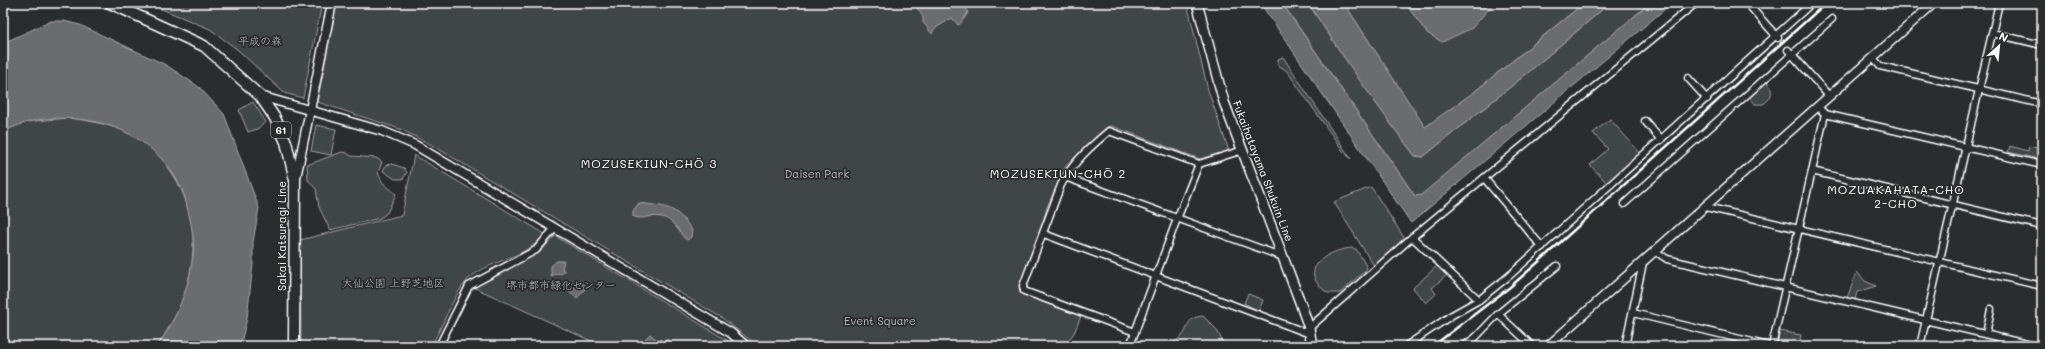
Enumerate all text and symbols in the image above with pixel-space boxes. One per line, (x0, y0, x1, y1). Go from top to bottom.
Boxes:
north arrow (1979, 26, 2019, 66)
text: N (1997, 28, 2011, 45)
park label: 平成の森 (238, 33, 282, 48)
street label: Fukaihatayama Shukuin Line (1230, 98, 1297, 244)
road number: 61 (271, 122, 291, 138)
district label: MOZUSEKIUN-CHŌ 3 (581, 155, 717, 171)
district label: MOZUSEKIUN-CHŌ 2 (990, 165, 1126, 181)
park label: Daisen Park (785, 166, 849, 181)
street label: Sakai Katsuragi Line (274, 181, 289, 291)
district label: MOZUAKAHATA-CHO 2-CHO (1827, 181, 1965, 211)
park label: 大仙公園 上野芝地区 (342, 275, 444, 290)
park label: 堺市都市緑化センター (506, 277, 616, 292)
park label: Event Square (844, 313, 916, 328)

